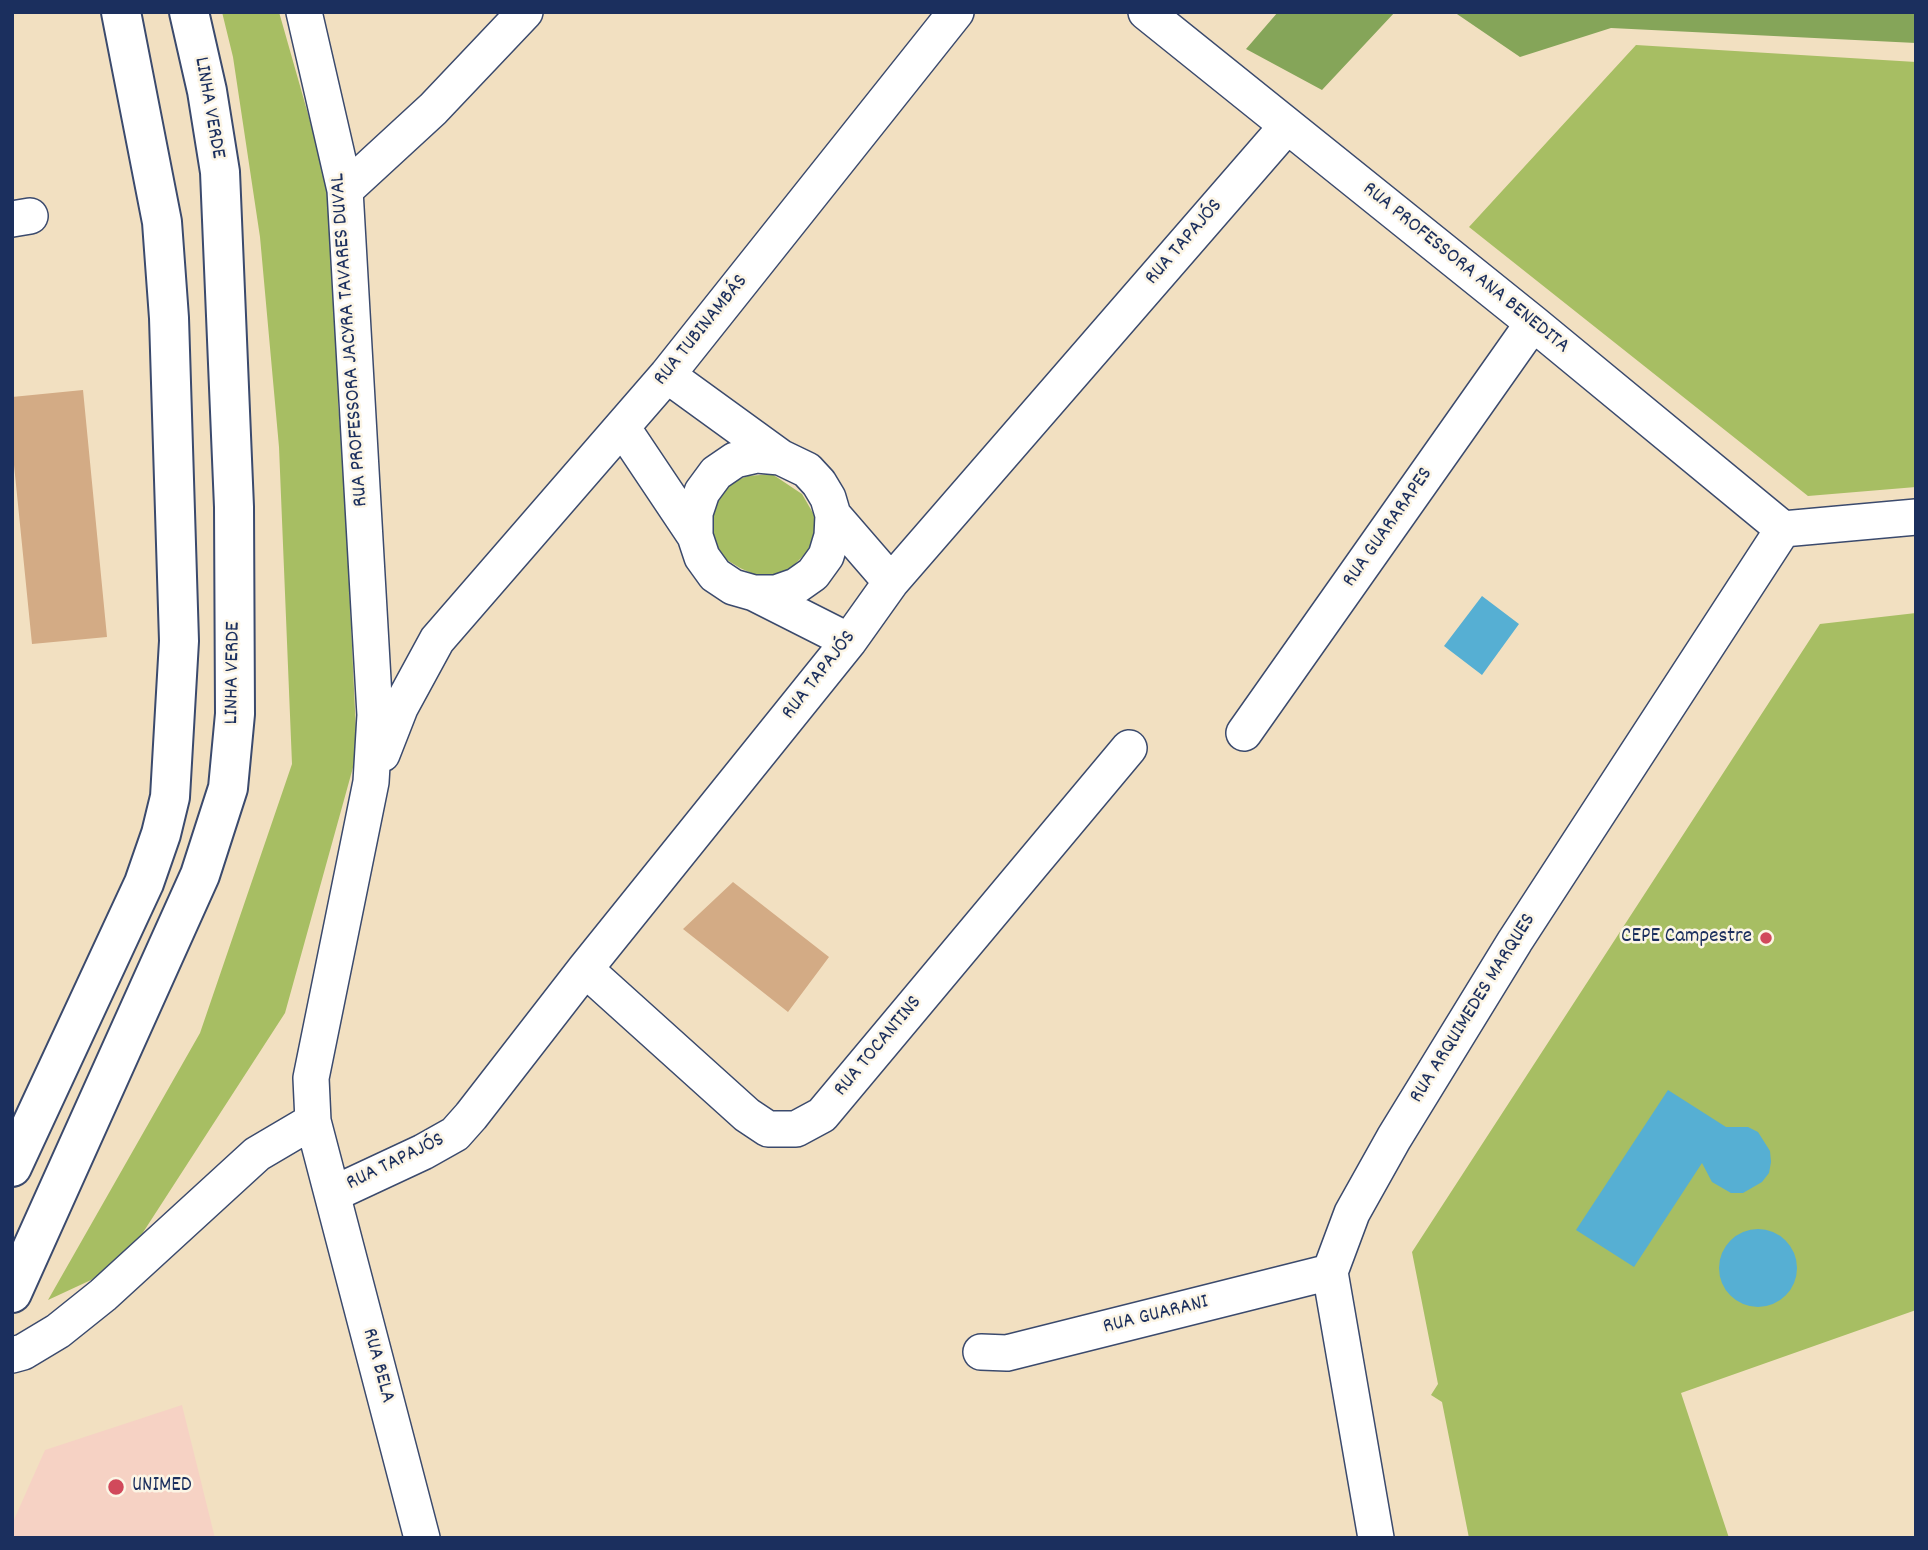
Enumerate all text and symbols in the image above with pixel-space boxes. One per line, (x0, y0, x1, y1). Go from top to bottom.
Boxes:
street label: LINHA VERDE (187, 55, 229, 161)
street label: RUA PROFESSORA JACYRA TAVARES DUVAL (327, 172, 375, 508)
street label: RUA PROFESSORA ANA BENEDITA (1356, 178, 1574, 360)
street label: RUA TAPAJÓS (1141, 195, 1229, 291)
street label: RUA TUBINAMBÁS (649, 270, 755, 392)
street label: RUA GUARARAPES (1338, 463, 1440, 593)
street label: LINHA VERDE (221, 621, 247, 725)
street label: RUA TAPAJÓS (777, 627, 863, 725)
street label: RUA ARQUIMEDES MARQUES (1405, 910, 1543, 1108)
place label: CEPE Campestre (1621, 925, 1752, 951)
marker: CEPE Campestre (1758, 930, 1774, 946)
street label: RUA TOCANTINS (830, 991, 928, 1103)
street label: RUA TAPAJÓS (343, 1128, 449, 1198)
street label: RUA GUARANI (1101, 1291, 1211, 1341)
street label: RUA BELA (355, 1326, 399, 1406)
place label: UNIMED (132, 1474, 192, 1500)
marker: UNIMED (106, 1477, 126, 1497)

